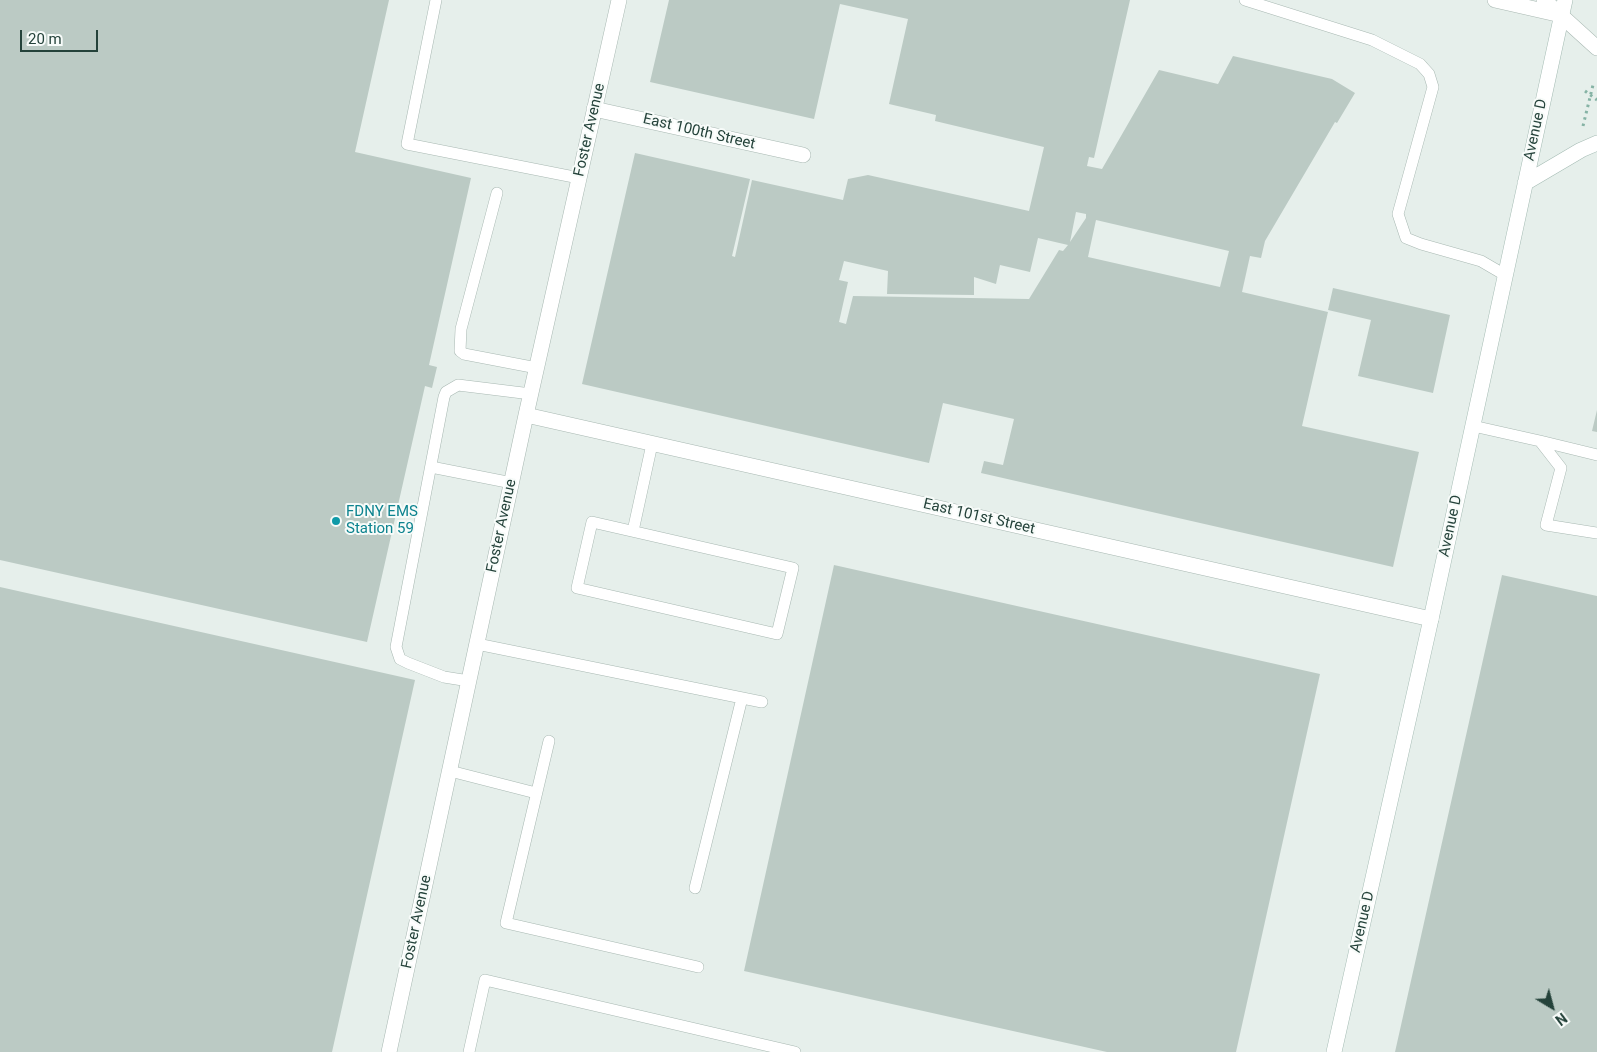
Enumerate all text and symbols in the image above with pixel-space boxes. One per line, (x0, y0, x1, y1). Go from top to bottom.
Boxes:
scale bar (22, 20, 100, 52)
text: 20 m (28, 30, 62, 48)
street label: Foster Avenue (571, 82, 609, 178)
street label: Avenue D (1521, 98, 1551, 162)
street label: East 100th Street (641, 110, 757, 154)
street label: Foster Avenue (483, 478, 521, 574)
street label: Avenue D (1436, 494, 1466, 558)
street label: East 101st Street (921, 495, 1037, 539)
place label: FDNY EMS Station 59 (346, 503, 418, 538)
marker: FDNY EMS Station 59 (330, 515, 342, 527)
street label: Foster Avenue (398, 874, 436, 970)
street label: Avenue D (1347, 889, 1379, 955)
north arrow (1527, 982, 1577, 1032)
text: N (1552, 1010, 1570, 1028)

